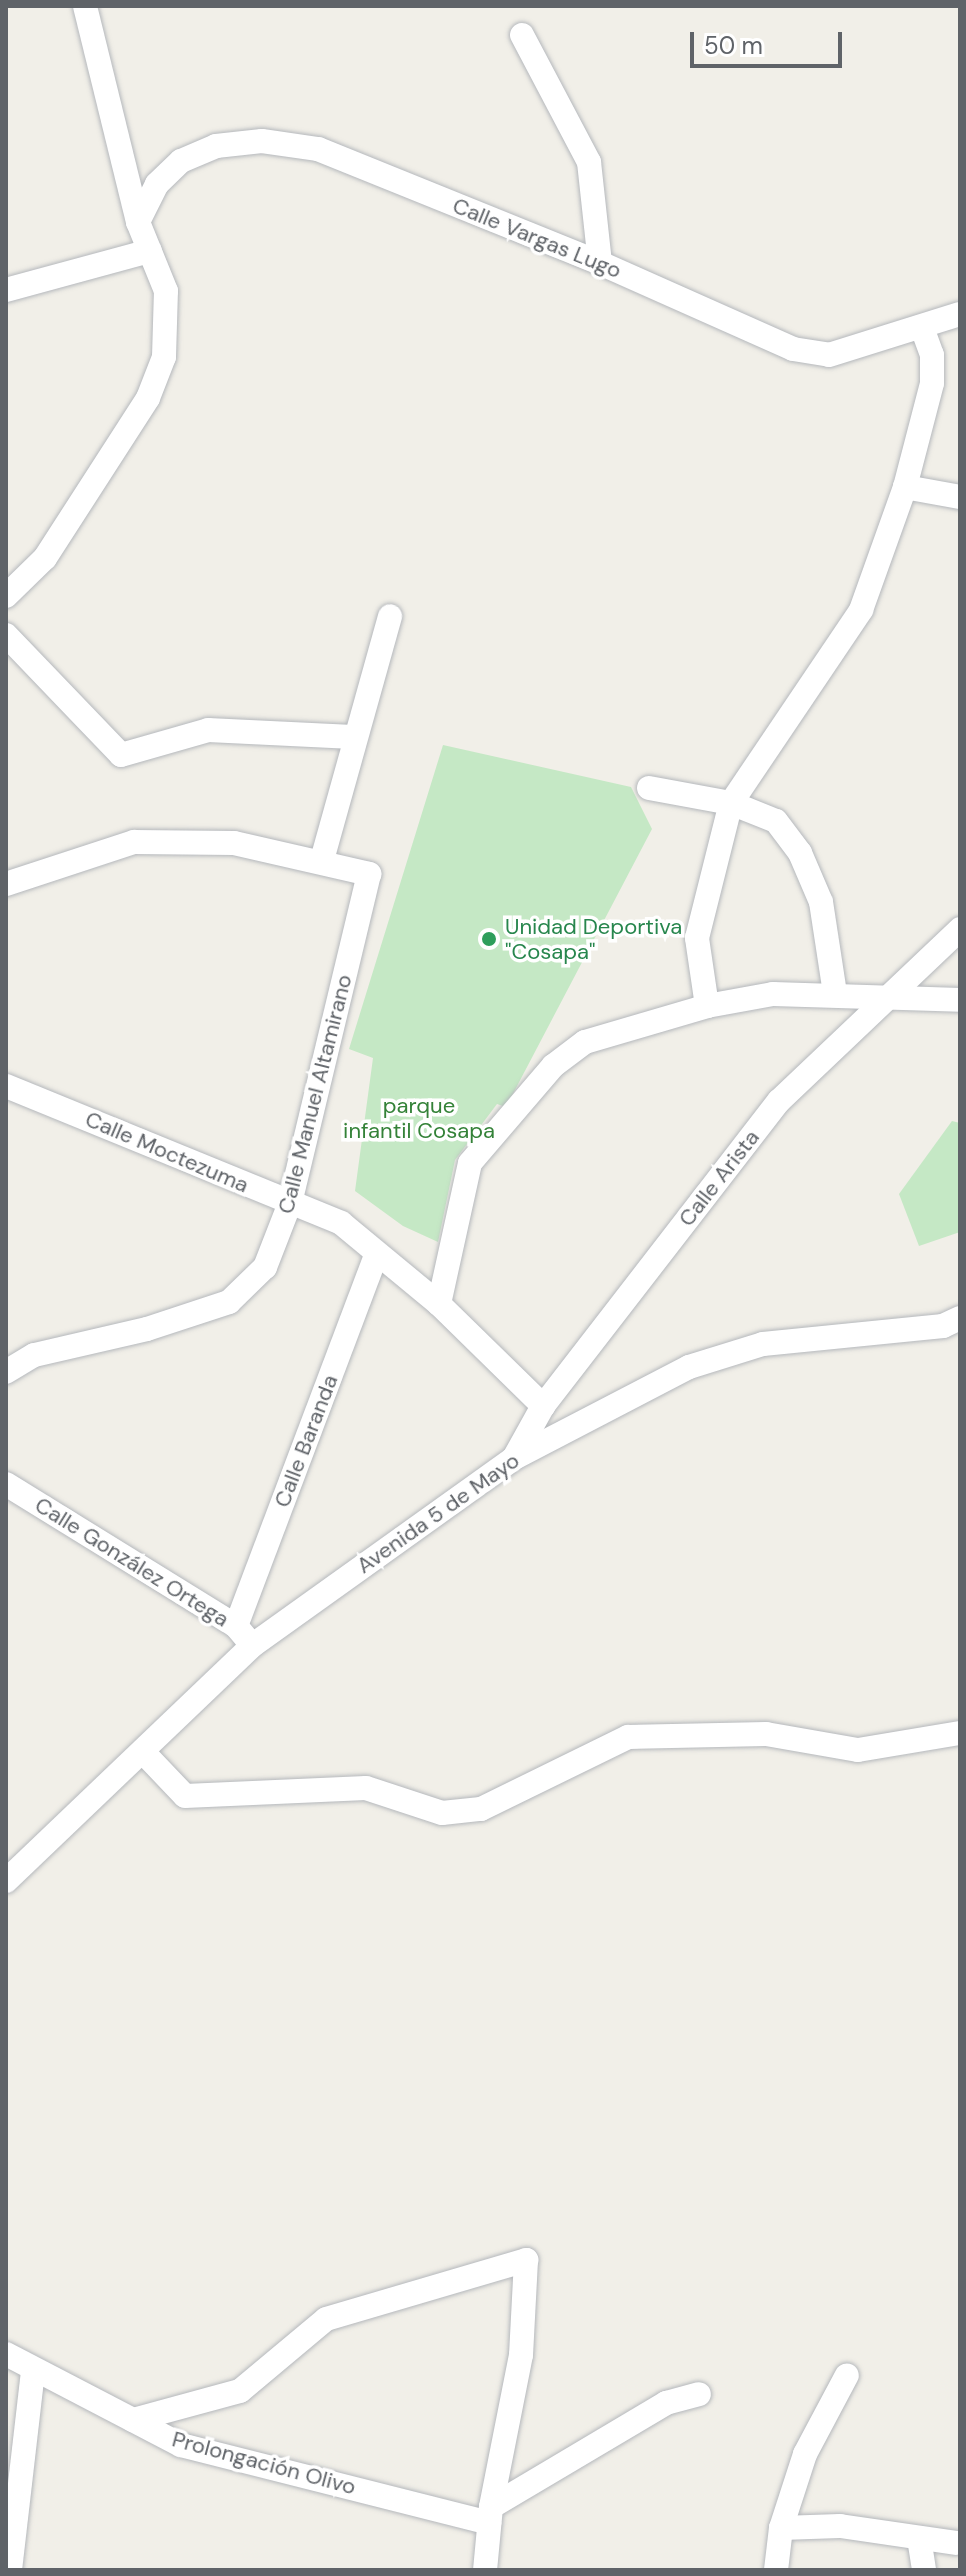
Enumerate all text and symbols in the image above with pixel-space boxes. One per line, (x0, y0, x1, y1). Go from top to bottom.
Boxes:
scale bar (694, 16, 846, 66)
text: 50 m (704, 30, 763, 61)
street label: Calle Vargas Lugo (449, 192, 625, 284)
place label: Unidad Deportiva "Cosapa" (505, 913, 682, 964)
marker: Unidad Deportiva "Cosapa" (480, 930, 498, 948)
street label: Calle Manuel Altamirano (272, 972, 358, 1216)
park label: parque infantil Cosapa (343, 1092, 495, 1144)
street label: Calle Moctezuma (81, 1106, 253, 1198)
street label: Calle Arista (673, 1125, 765, 1231)
street label: Calle Baranda (269, 1371, 343, 1511)
street label: Avenida 5 de Mayo (352, 1447, 524, 1579)
street label: Calle González Ortega (30, 1492, 234, 1632)
street label: Prolongación Olivo (169, 2426, 359, 2500)

